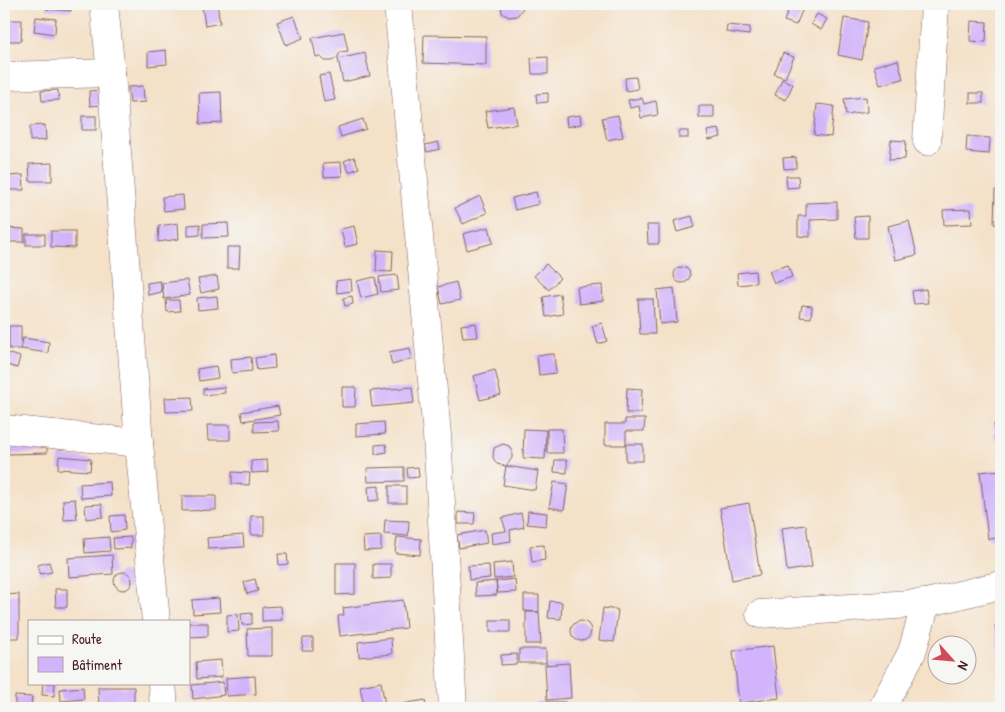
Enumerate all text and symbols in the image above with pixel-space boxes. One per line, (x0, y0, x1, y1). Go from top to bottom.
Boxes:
legend (28, 620, 190, 684)
text: Route (72, 628, 102, 649)
north arrow (928, 634, 978, 684)
text: Bâtiment (72, 654, 123, 675)
text: N (954, 658, 974, 674)

